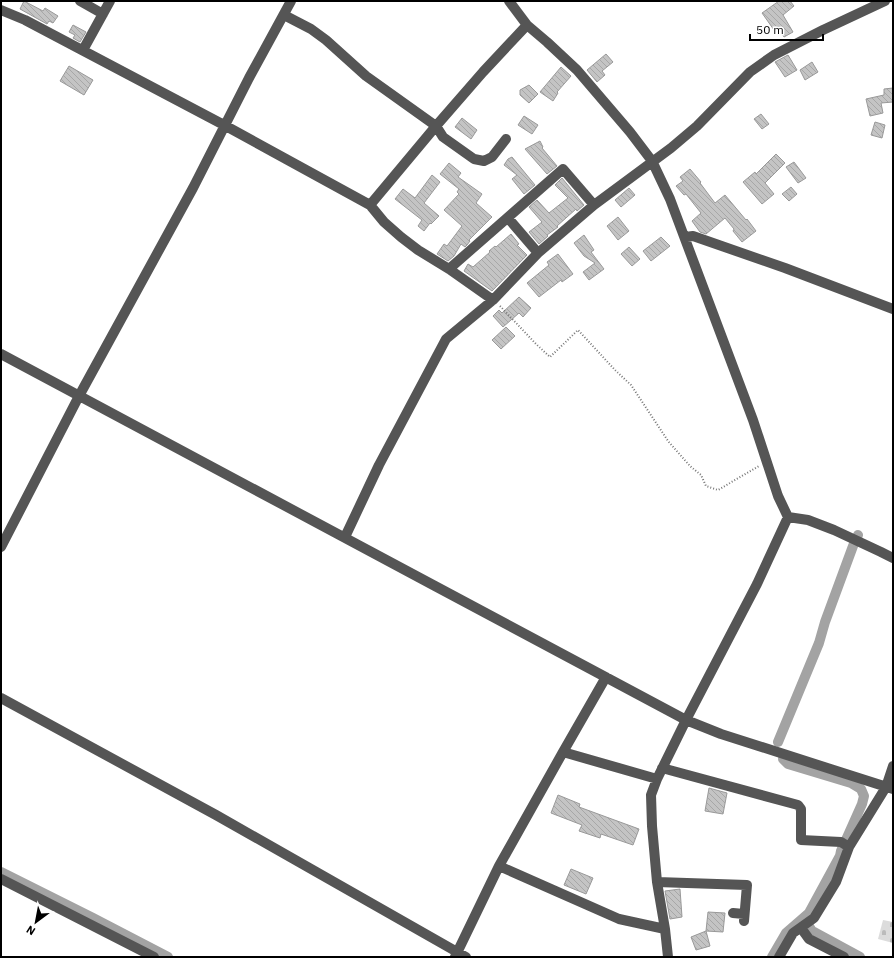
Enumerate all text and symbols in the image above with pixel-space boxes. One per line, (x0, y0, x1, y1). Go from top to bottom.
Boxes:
scale bar (750, 16, 823, 42)
text: 50 m (756, 22, 784, 37)
north arrow (16, 902, 56, 942)
text: N (24, 922, 38, 939)

